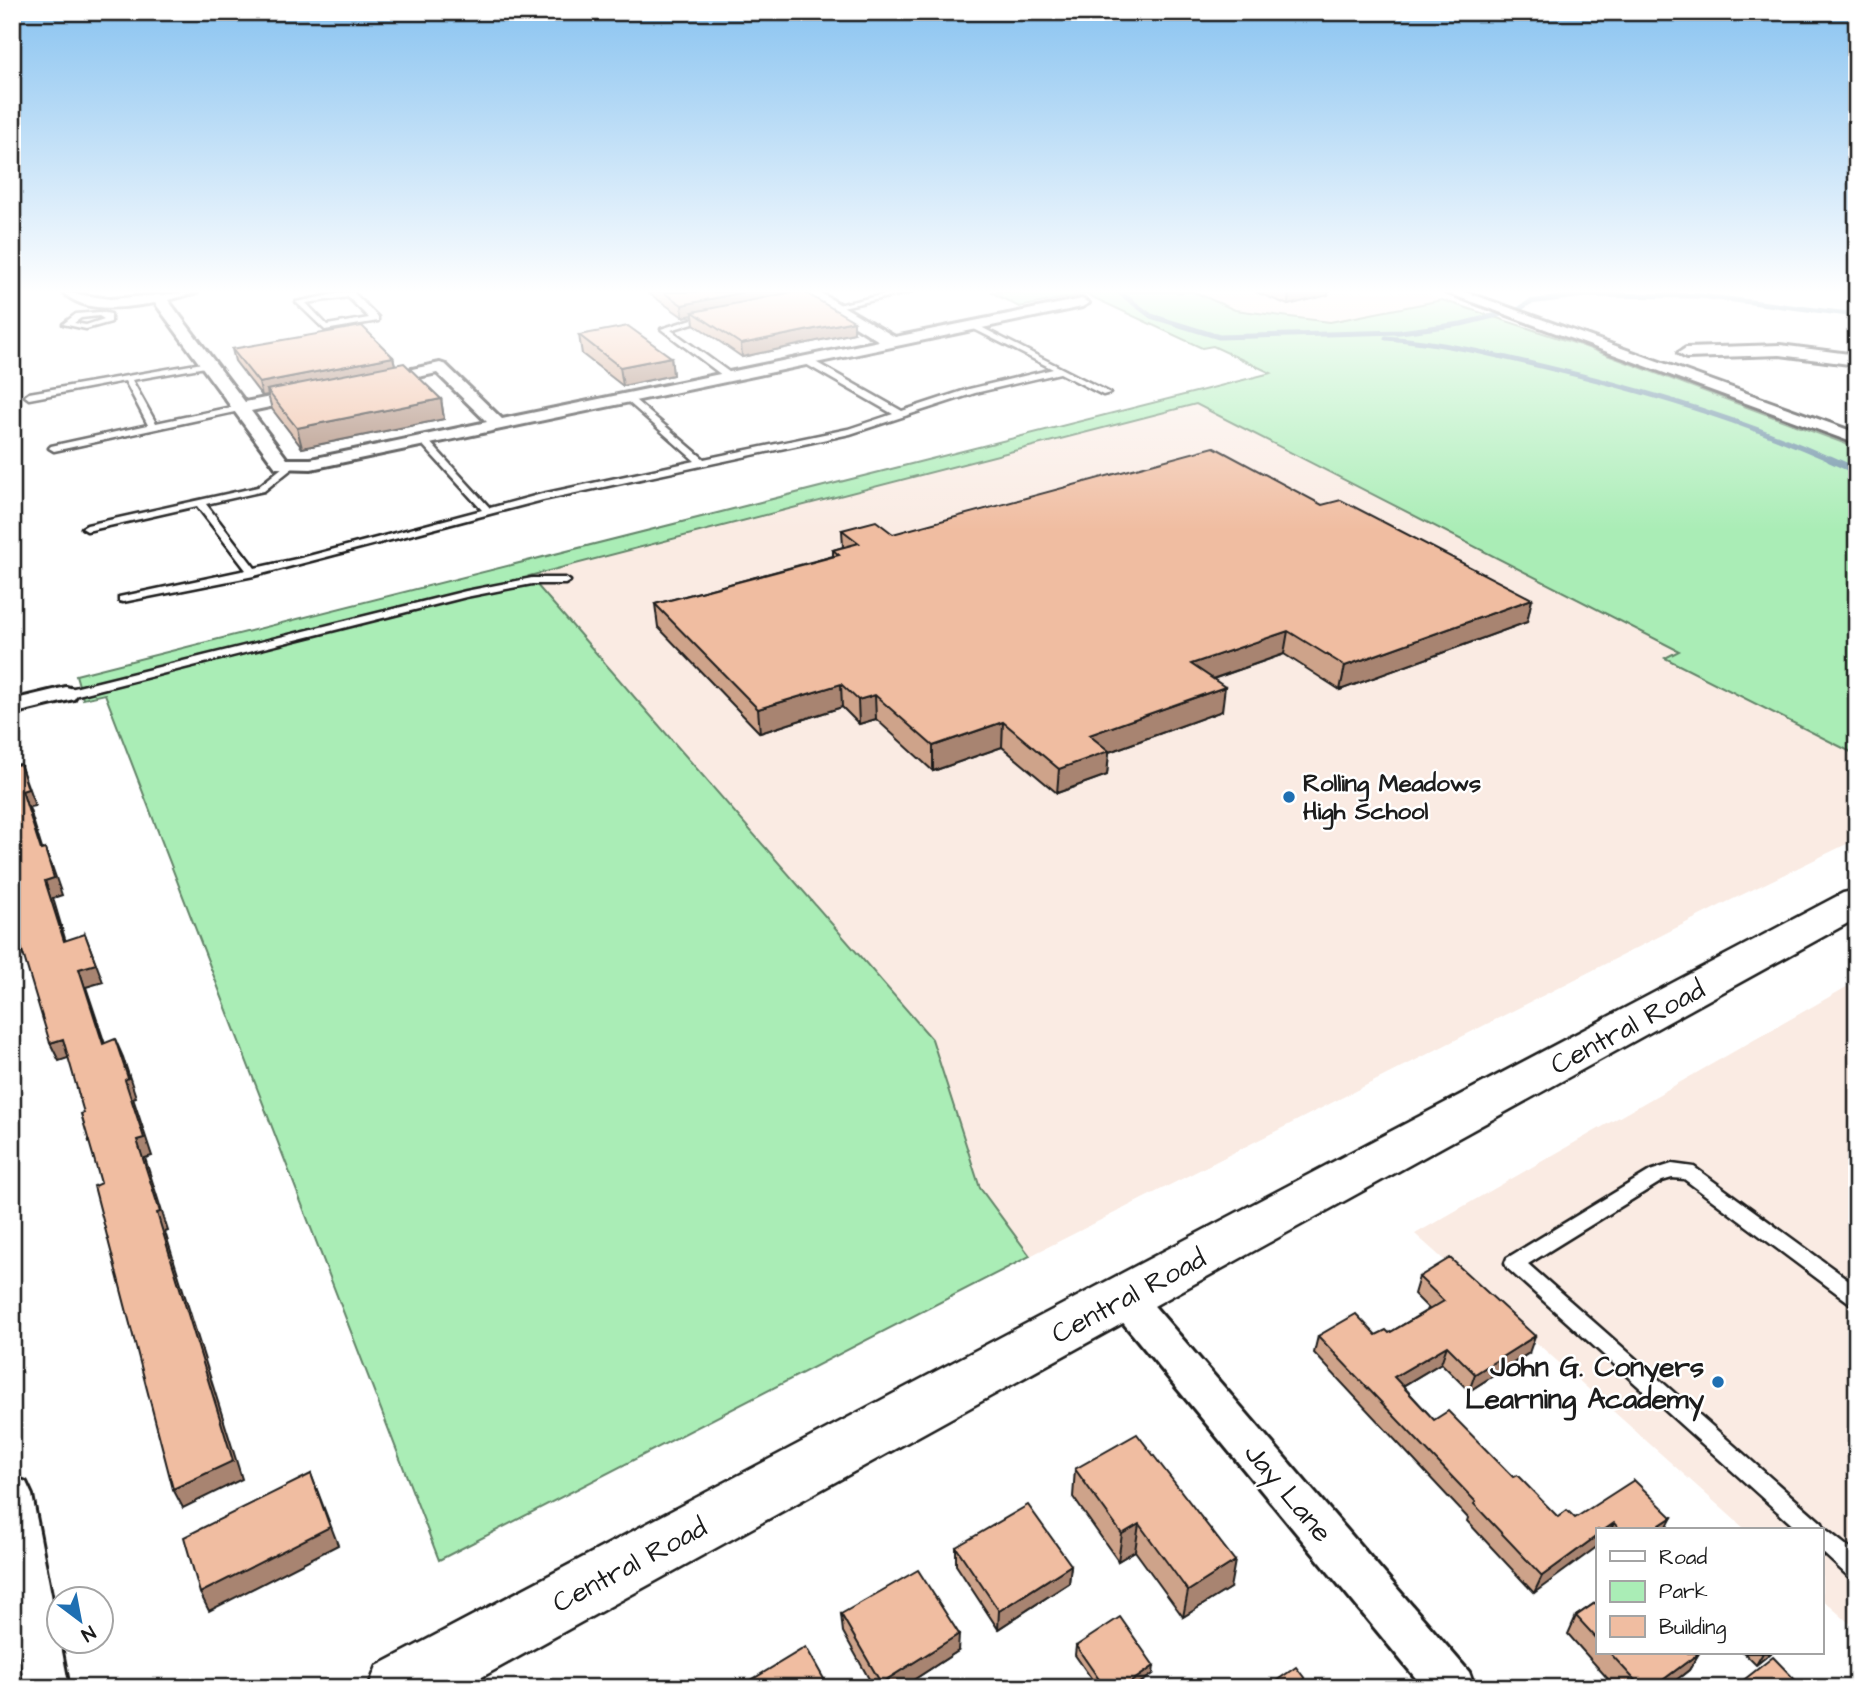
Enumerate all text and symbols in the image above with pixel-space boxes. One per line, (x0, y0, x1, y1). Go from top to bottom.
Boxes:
place label: Rolling Meadows High School (1303, 767, 1481, 830)
marker: Rolling Meadows High School (1281, 789, 1297, 805)
street label: Central Road (1544, 970, 1712, 1084)
street label: Central Road (1045, 1239, 1213, 1353)
place label: John G. Conyers Learning Academy (1465, 1348, 1705, 1422)
marker: John G. Conyers Learning Academy (1710, 1374, 1726, 1390)
street label: Jay Lane (1233, 1435, 1341, 1552)
street label: Central Road (546, 1508, 714, 1622)
legend (1596, 1528, 1824, 1654)
text: Road (1659, 1543, 1707, 1572)
text: Park (1659, 1577, 1708, 1606)
north arrow (46, 1584, 116, 1654)
text: Building (1659, 1613, 1727, 1644)
text: N (76, 1619, 100, 1648)

